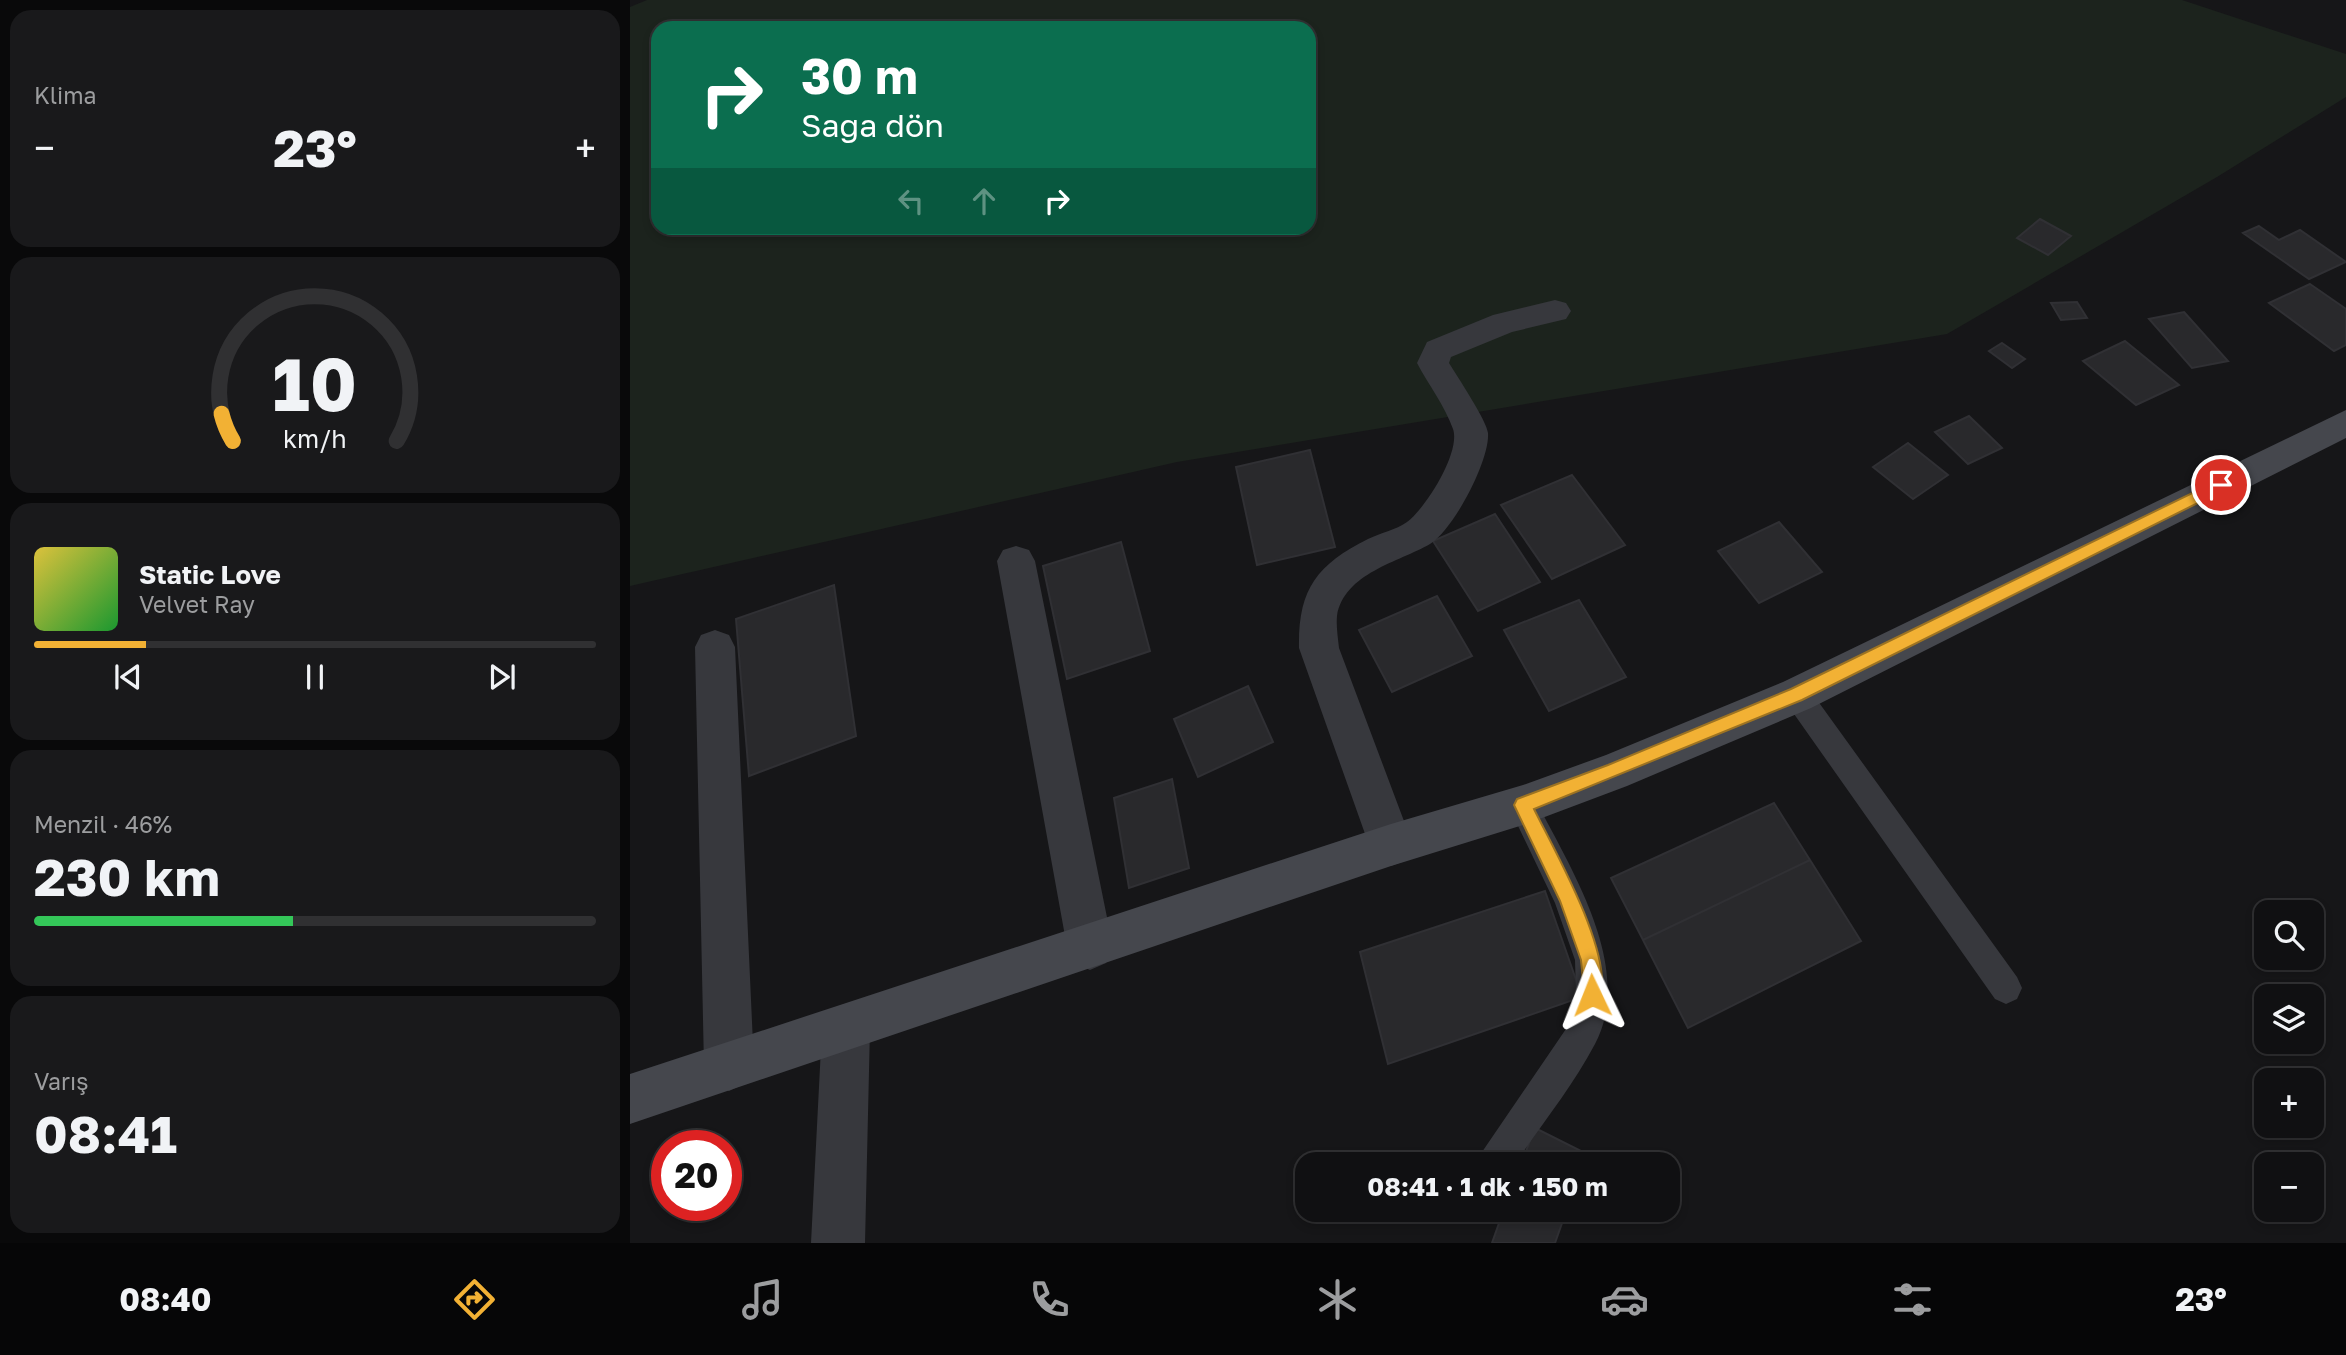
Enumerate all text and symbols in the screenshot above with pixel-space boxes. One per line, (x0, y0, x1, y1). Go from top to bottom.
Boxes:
text: 30 m (801, 46, 918, 105)
icon: right (686, 49, 777, 140)
text: Klima (34, 81, 97, 109)
text: Sağa dön (801, 106, 944, 144)
text: 23° (273, 116, 357, 178)
text: − (34, 125, 55, 170)
text: + (575, 125, 596, 170)
icon: left (892, 182, 930, 220)
icon: ahead (965, 182, 1003, 220)
icon: right (1038, 182, 1076, 220)
text: 10 (273, 340, 357, 427)
text: km/h (283, 423, 347, 454)
pin (2191, 455, 2251, 515)
icon: arrive (2202, 466, 2240, 504)
text: Static Love (139, 559, 281, 590)
text: Velvet Ray (139, 590, 255, 618)
icon: previous (109, 658, 147, 696)
icon: pause (296, 658, 334, 696)
icon: next (483, 658, 521, 696)
text: Menzil · 46% (34, 810, 172, 838)
text: 230 km (34, 845, 220, 907)
map controls (2254, 900, 2324, 1222)
button: search (2254, 900, 2324, 970)
position arrow (1555, 958, 1629, 1032)
button: layers (2254, 984, 2324, 1054)
text: Varış (34, 1067, 88, 1095)
button: + (2254, 1068, 2324, 1138)
text: 08:41 (34, 1102, 177, 1164)
speed limit sign: 20 (651, 1130, 742, 1221)
button: − (2254, 1152, 2324, 1222)
text: 08:41 · 1 dk · 150 m (1367, 1171, 1608, 1202)
icon: directions (450, 1275, 499, 1324)
icon: music (738, 1275, 787, 1324)
icon: phone (1025, 1275, 1074, 1324)
icon: climate (1313, 1275, 1362, 1324)
icon: car (1600, 1275, 1649, 1324)
icon: filters (1888, 1275, 1937, 1324)
text: 08:40 (119, 1280, 212, 1318)
text: 23° (2175, 1280, 2227, 1318)

